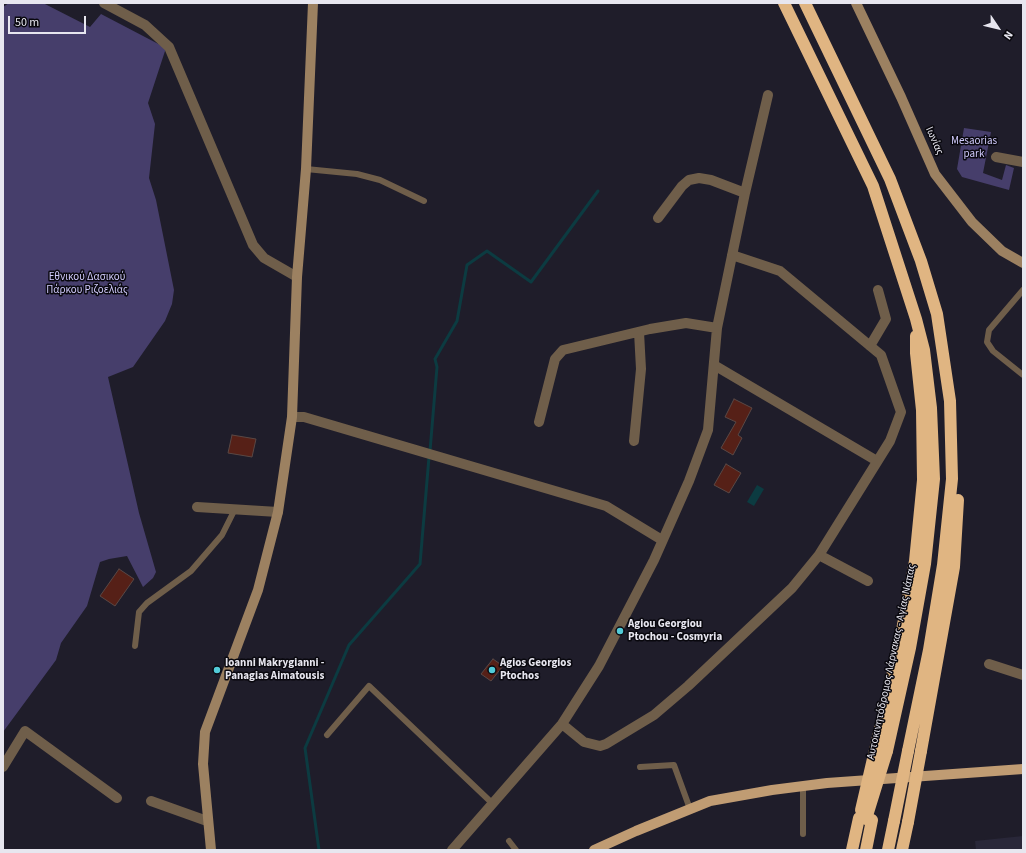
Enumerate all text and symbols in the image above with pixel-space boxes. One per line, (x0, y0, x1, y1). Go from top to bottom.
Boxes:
scale bar (10, 8, 88, 34)
north arrow (978, 8, 1018, 48)
text: 50 m (15, 14, 39, 31)
text: N (1000, 28, 1016, 42)
street label: Ιωνίας (922, 125, 946, 157)
park label: Mesaorias park (951, 135, 997, 161)
park label: Εθνικού Δασικού Πάρκου Ριζοελιάς (46, 271, 128, 297)
street label: Αυτοκινητόδρομος Λάρνακας - Αγίας Νάπας (865, 563, 919, 761)
place label: Agiou Georgiou Ptochou - Cosmyria (628, 618, 722, 644)
marker: Agiou Georgiou Ptochou - Cosmyria (615, 626, 625, 636)
place label: Ioanni Makrygianni - Panagias Aimatousis (225, 657, 324, 683)
place label: Agios Georgios Ptochos (500, 657, 571, 683)
marker: Ioanni Makrygianni - Panagias Aimatousis (212, 665, 222, 675)
marker: Agios Georgios Ptochos (487, 665, 497, 675)

